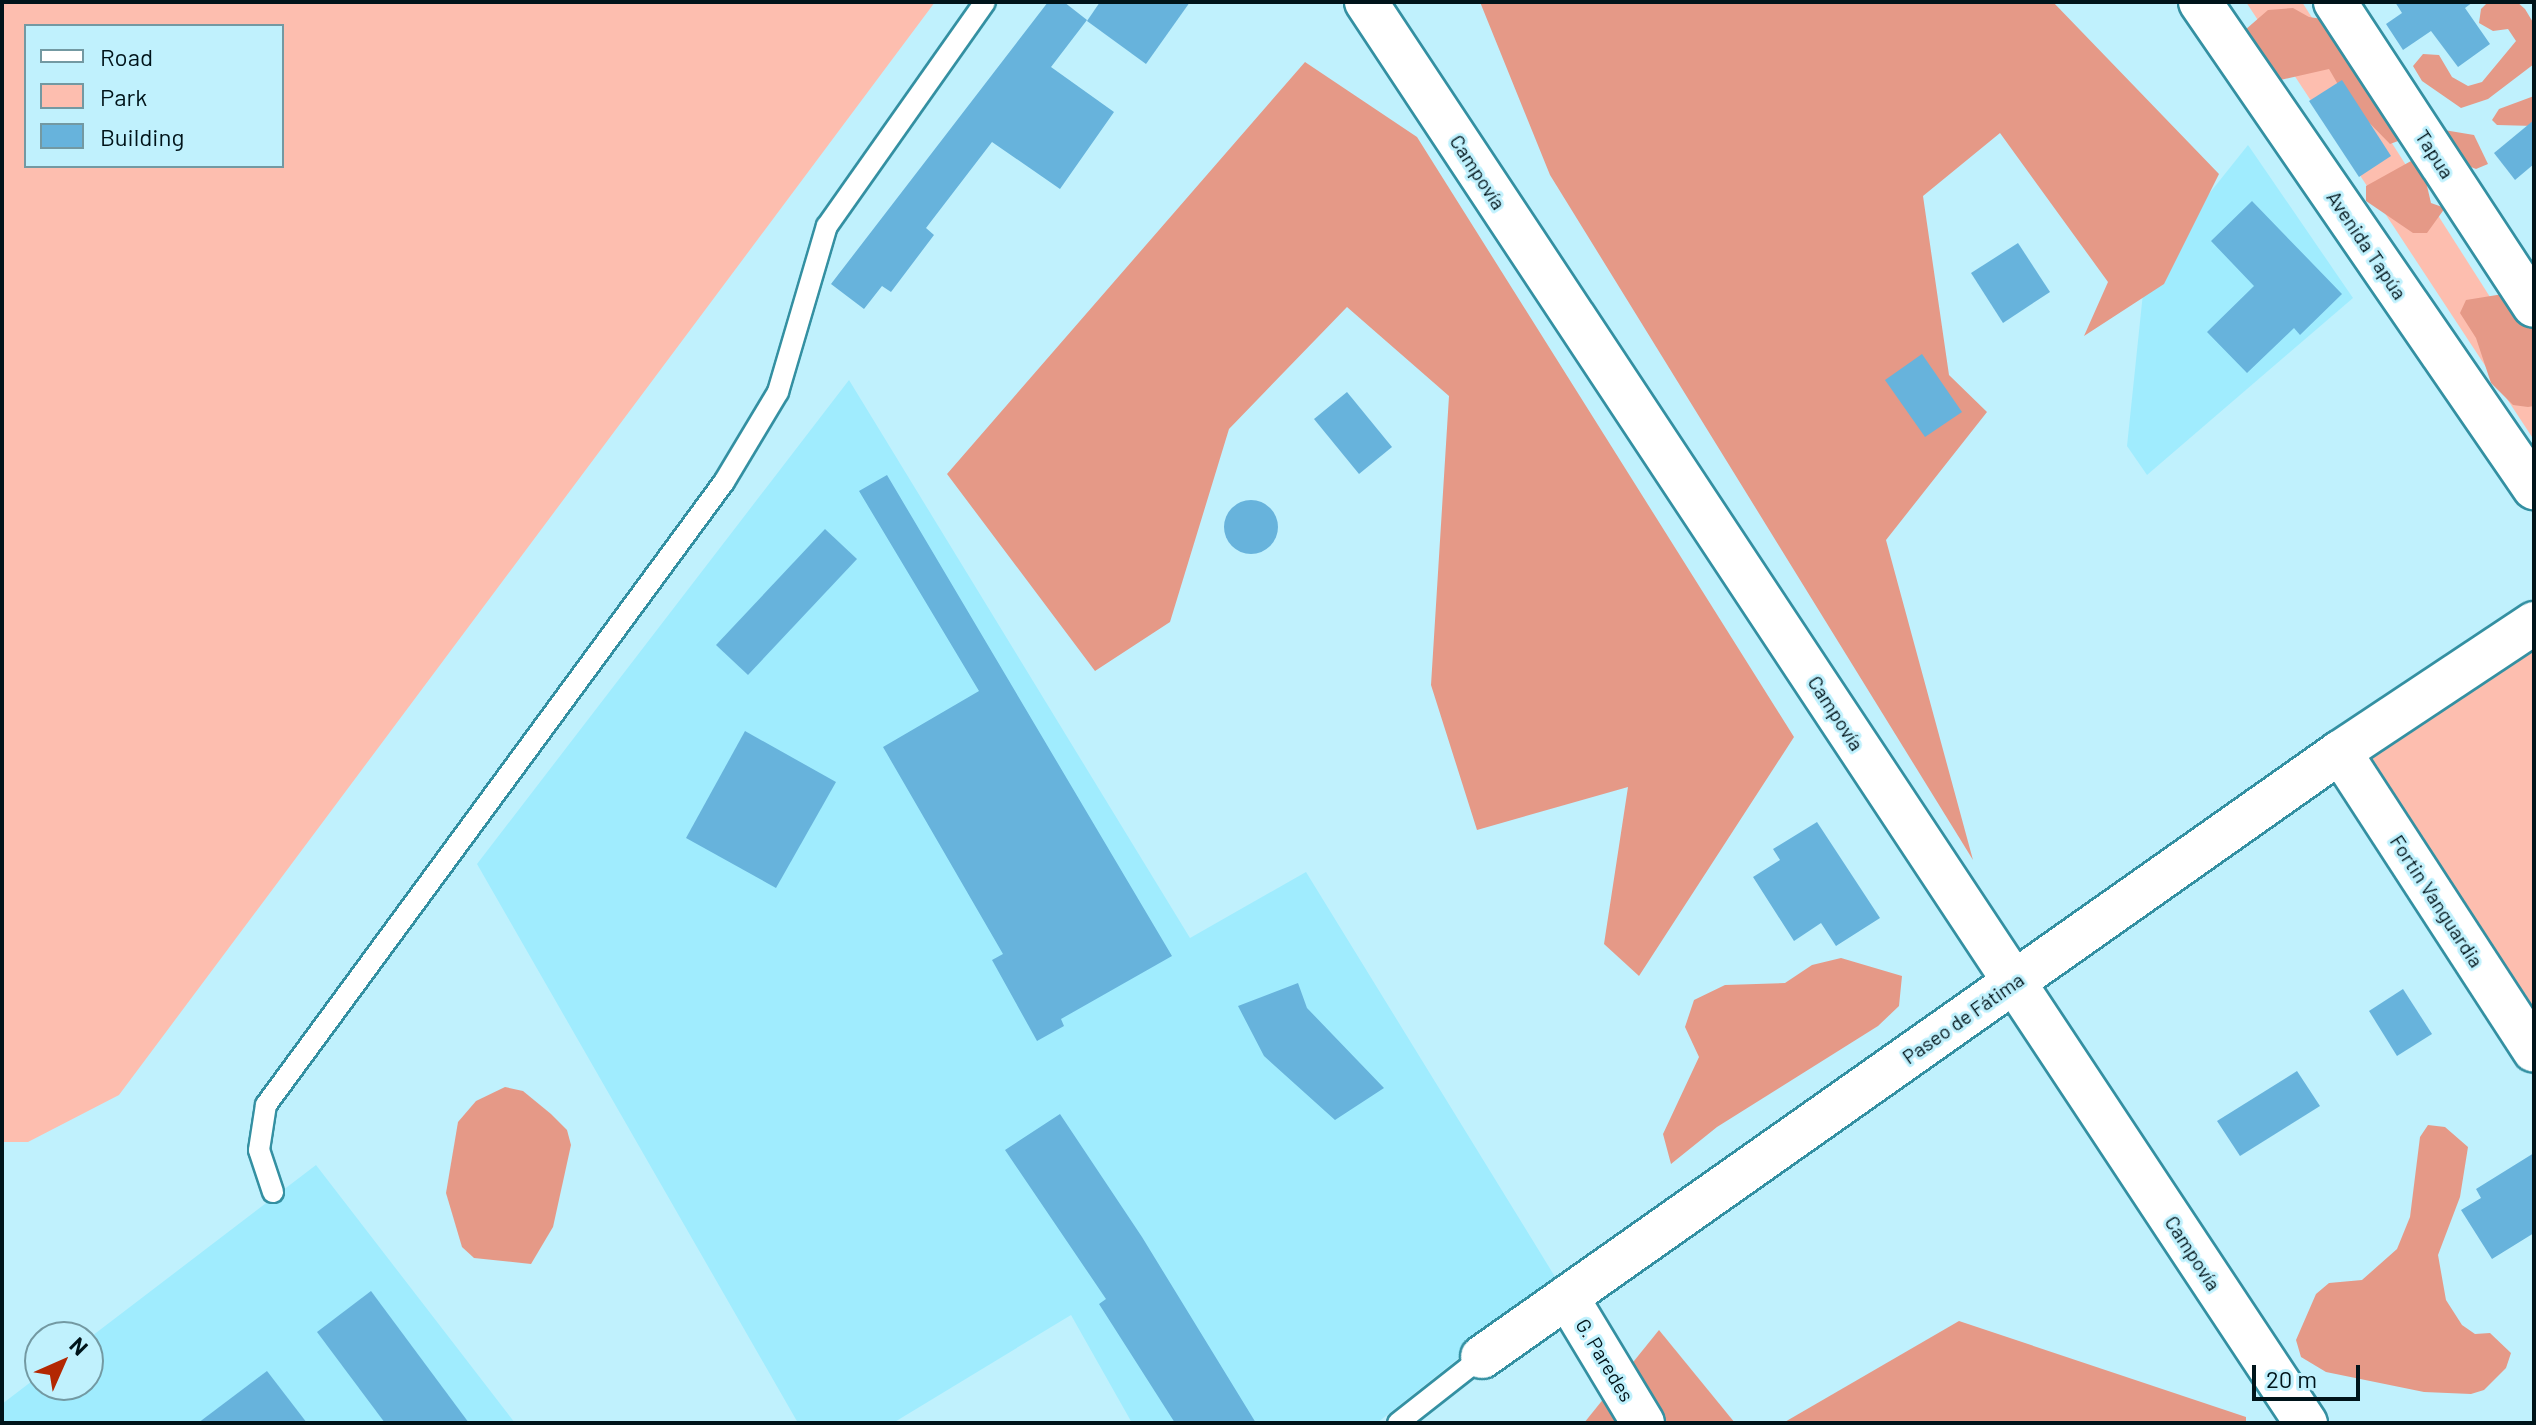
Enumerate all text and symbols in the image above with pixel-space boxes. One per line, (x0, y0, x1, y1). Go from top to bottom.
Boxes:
legend (24, 24, 284, 168)
text: Road (100, 42, 153, 71)
text: Park (100, 82, 147, 111)
text: Building (100, 122, 184, 151)
street label: Tapua (2410, 125, 2460, 183)
street label: Campovía (1445, 130, 1511, 214)
street label: Avenida Tapúa (2322, 186, 2412, 304)
street label: Campovía (1803, 671, 1869, 755)
street label: Fortin Vanguardia (2385, 830, 2489, 972)
street label: Paseo de Fátima (1898, 967, 2028, 1069)
street label: Campovía (2160, 1211, 2226, 1295)
street label: G. Paredes (1571, 1314, 1639, 1406)
north arrow (24, 1321, 104, 1401)
text: N (65, 1331, 94, 1360)
scale bar (2256, 1349, 2364, 1399)
text: 20 m (2266, 1364, 2317, 1393)

